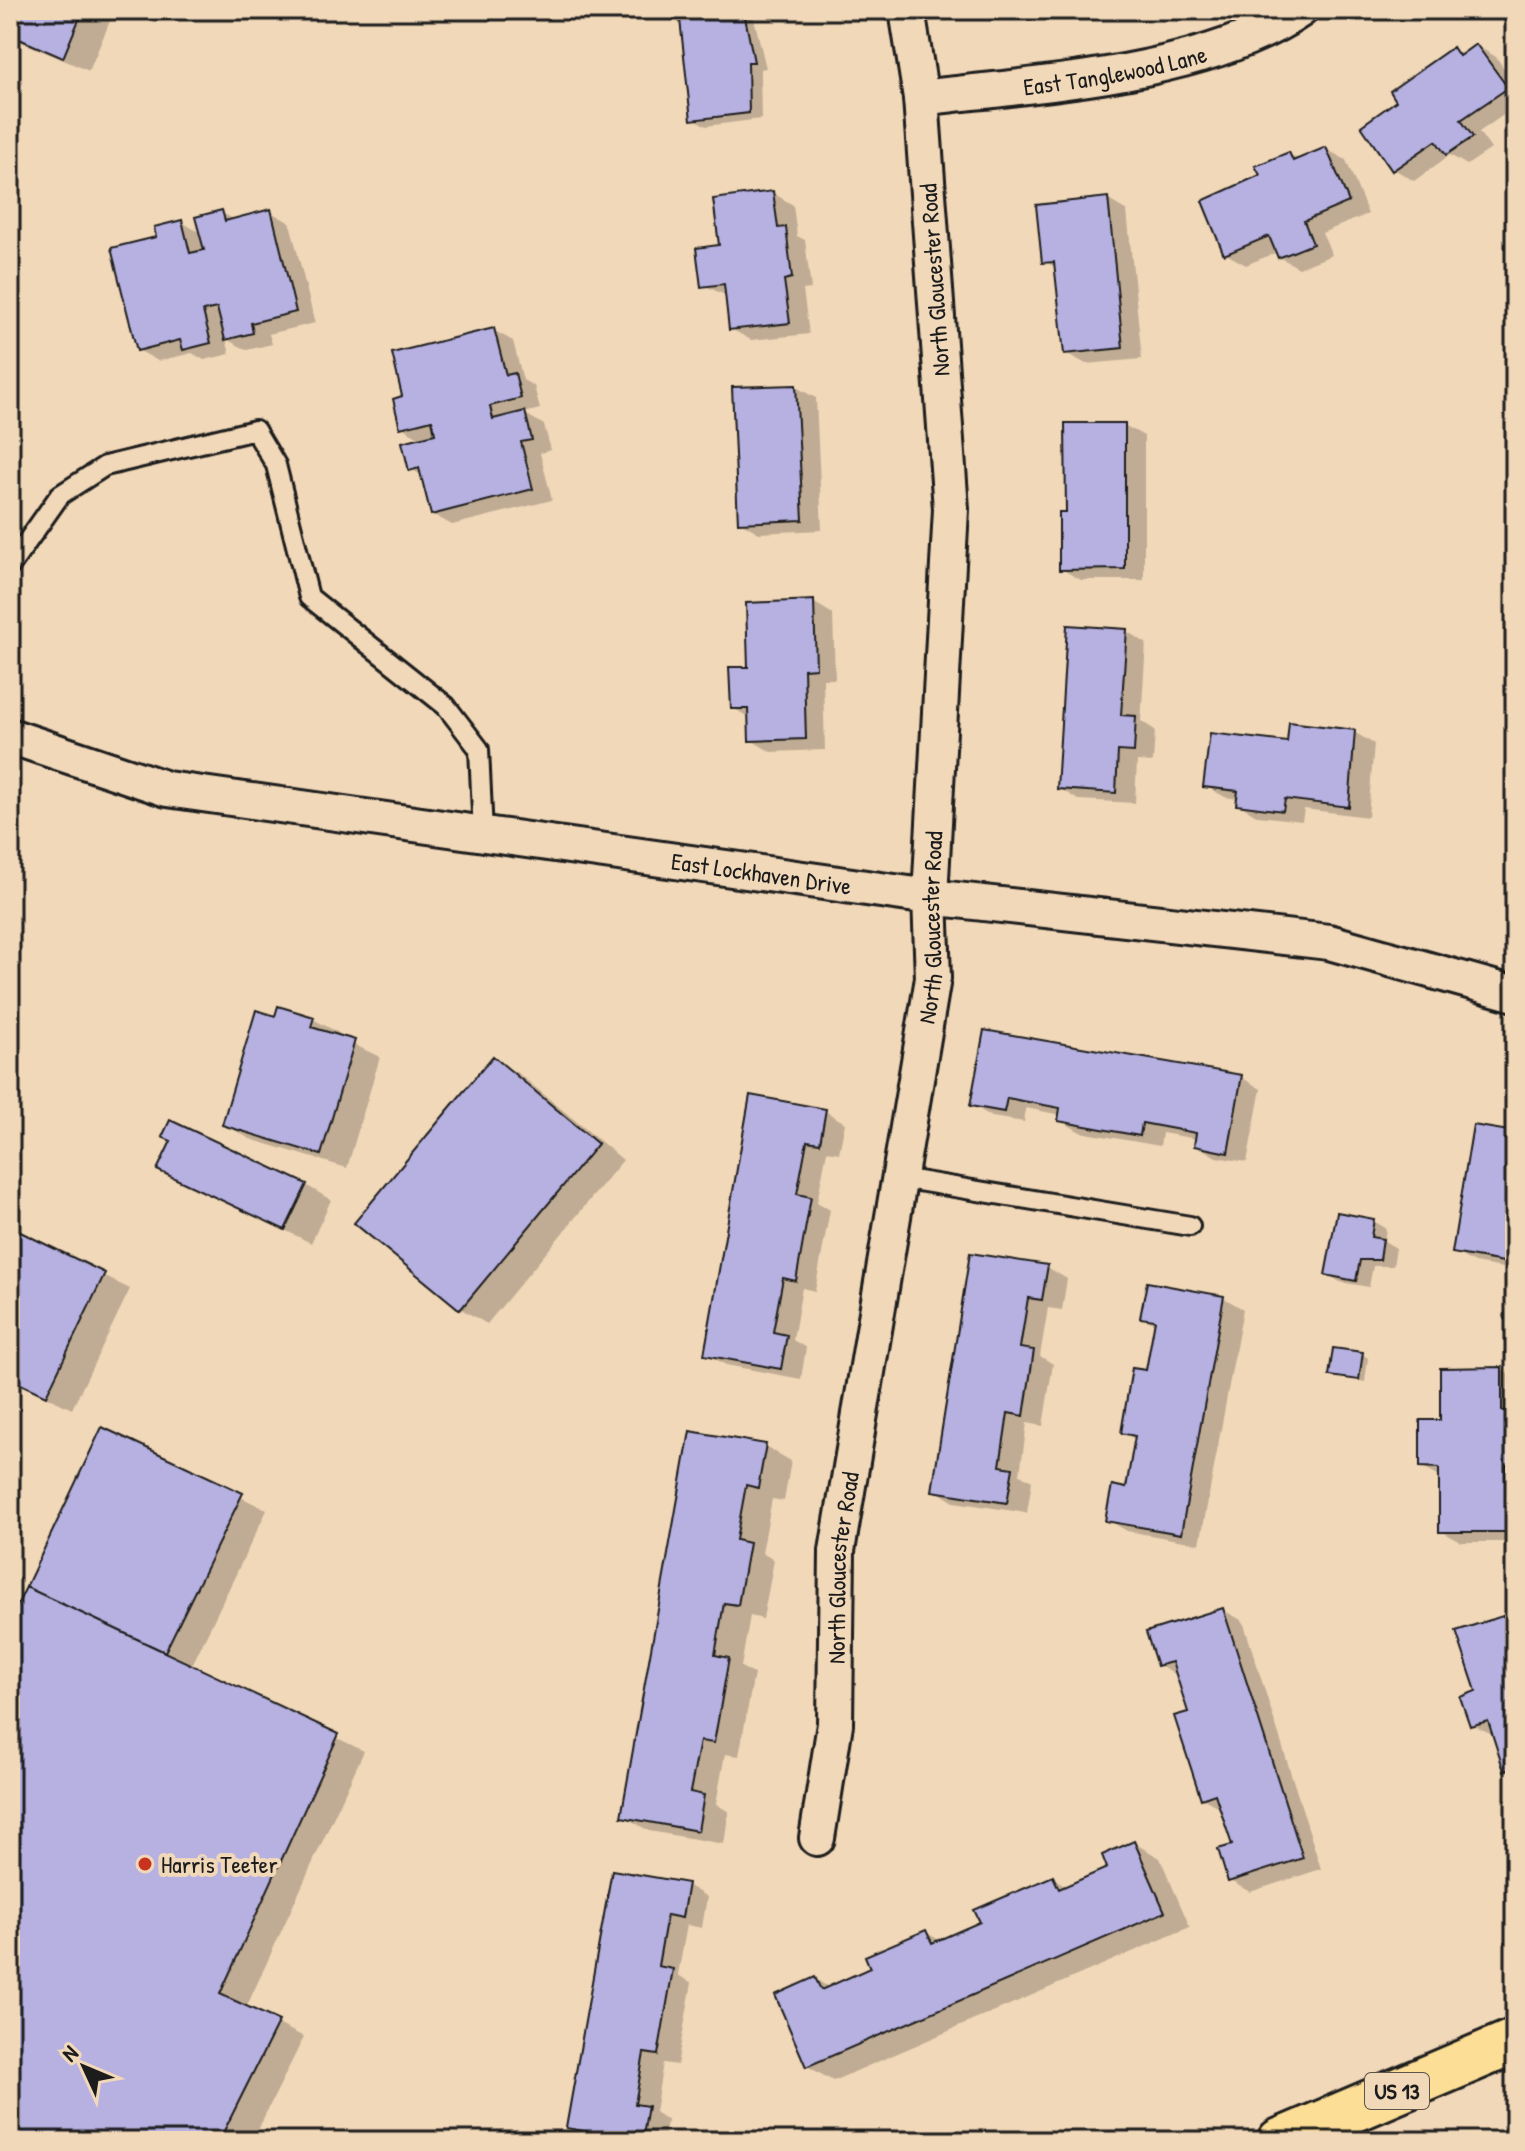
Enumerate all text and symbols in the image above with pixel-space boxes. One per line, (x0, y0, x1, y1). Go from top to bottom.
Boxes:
street label: East Tanglewood Lane (1022, 37, 1211, 102)
street label: North Gloucester Road (911, 183, 957, 377)
street label: North Gloucester Road (910, 830, 950, 1026)
street label: East Lockhaven Drive (669, 845, 854, 902)
street label: North Gloucester Road (820, 1469, 866, 1664)
place label: Harris Teeter (161, 1848, 278, 1880)
marker: Harris Teeter (136, 1855, 154, 1873)
north arrow (44, 2027, 124, 2107)
text: N (55, 2038, 85, 2068)
road number: US 13 (1365, 2073, 1429, 2109)

